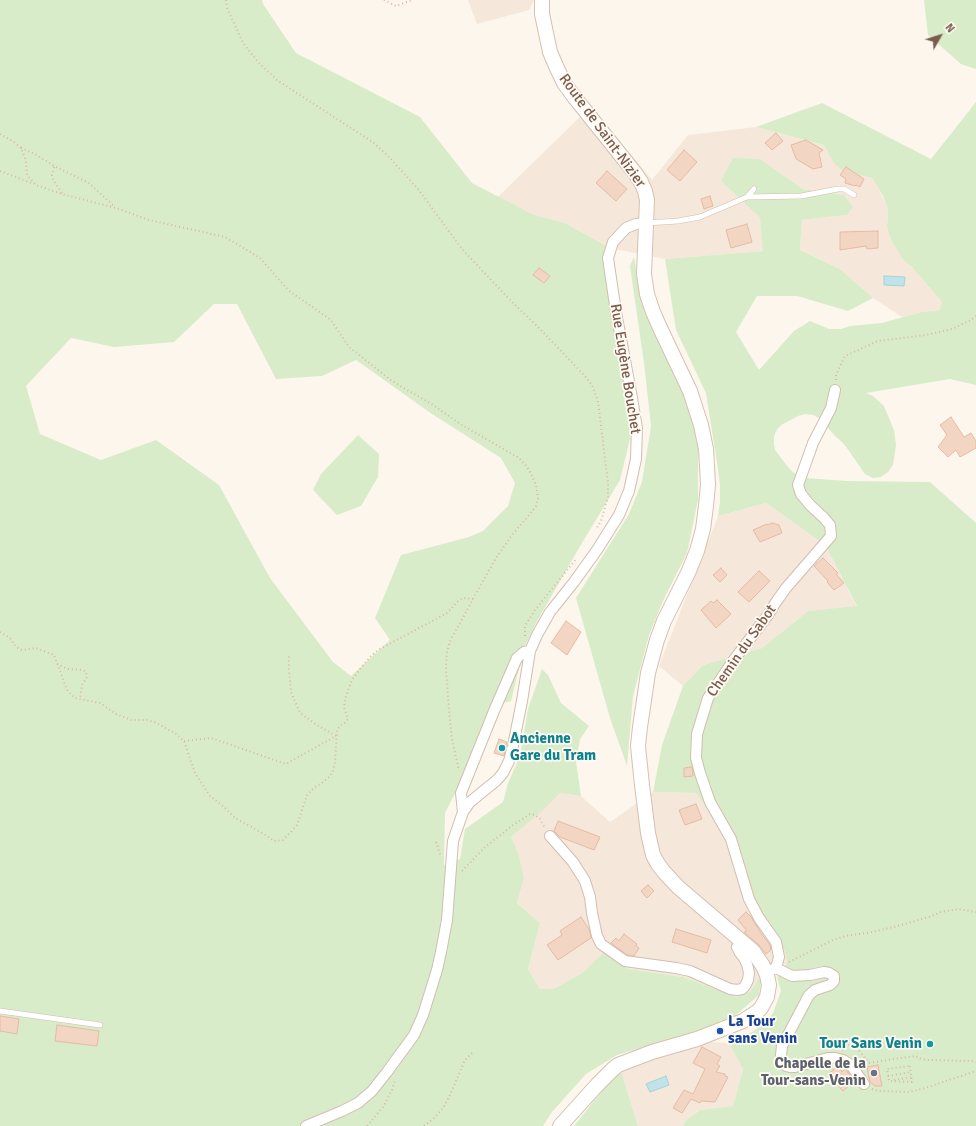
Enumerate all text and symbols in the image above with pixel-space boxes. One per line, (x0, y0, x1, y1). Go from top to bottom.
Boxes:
north arrow (920, 16, 960, 56)
text: N (942, 21, 957, 35)
street label: Route de Saint-Nizier (555, 71, 649, 191)
street label: Rue Eugène Bouchet (606, 303, 644, 435)
street label: Chemin du Sabot (704, 601, 780, 701)
place label: Ancienne Gare du Tram (510, 730, 596, 765)
marker: Ancienne Gare du Tram (497, 743, 507, 753)
place label: La Tour sans Venin (728, 1013, 797, 1048)
marker: La Tour sans Venin (715, 1026, 725, 1036)
place label: Tour Sans Venin (819, 1035, 922, 1053)
marker: Tour Sans Venin (925, 1039, 935, 1049)
place label: Chapelle de la Tour-sans-Venin (761, 1055, 866, 1090)
marker: Chapelle de la Tour-sans-Venin (869, 1068, 879, 1078)

